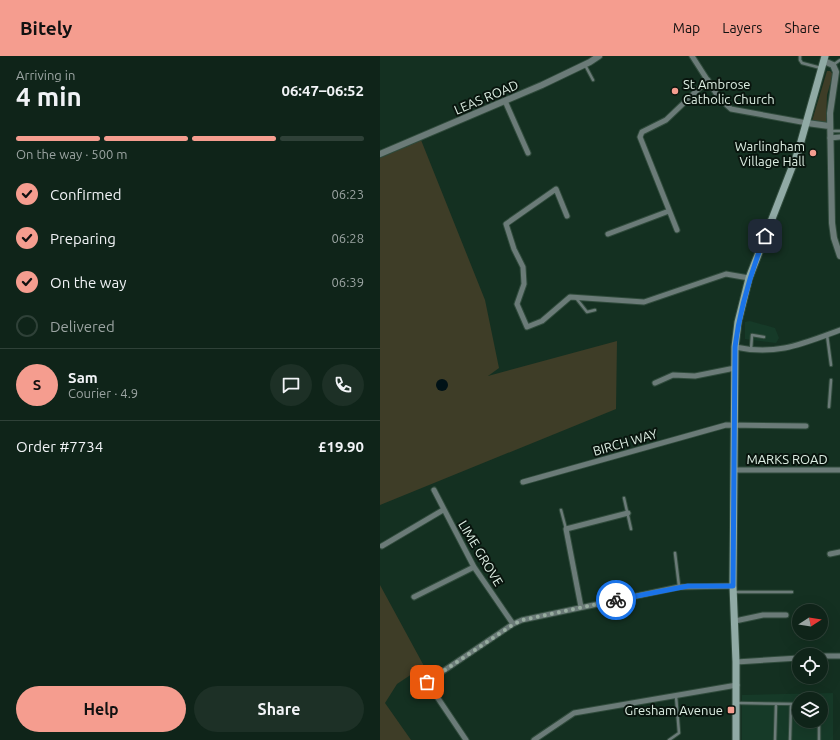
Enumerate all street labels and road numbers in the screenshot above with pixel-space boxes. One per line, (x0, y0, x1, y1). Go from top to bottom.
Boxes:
street label: LEAS ROAD (452, 77, 520, 117)
street label: BIRCH WAY (591, 426, 659, 458)
street label: MARKS ROAD (746, 452, 828, 466)
street label: LIME GROVE (456, 518, 506, 588)

